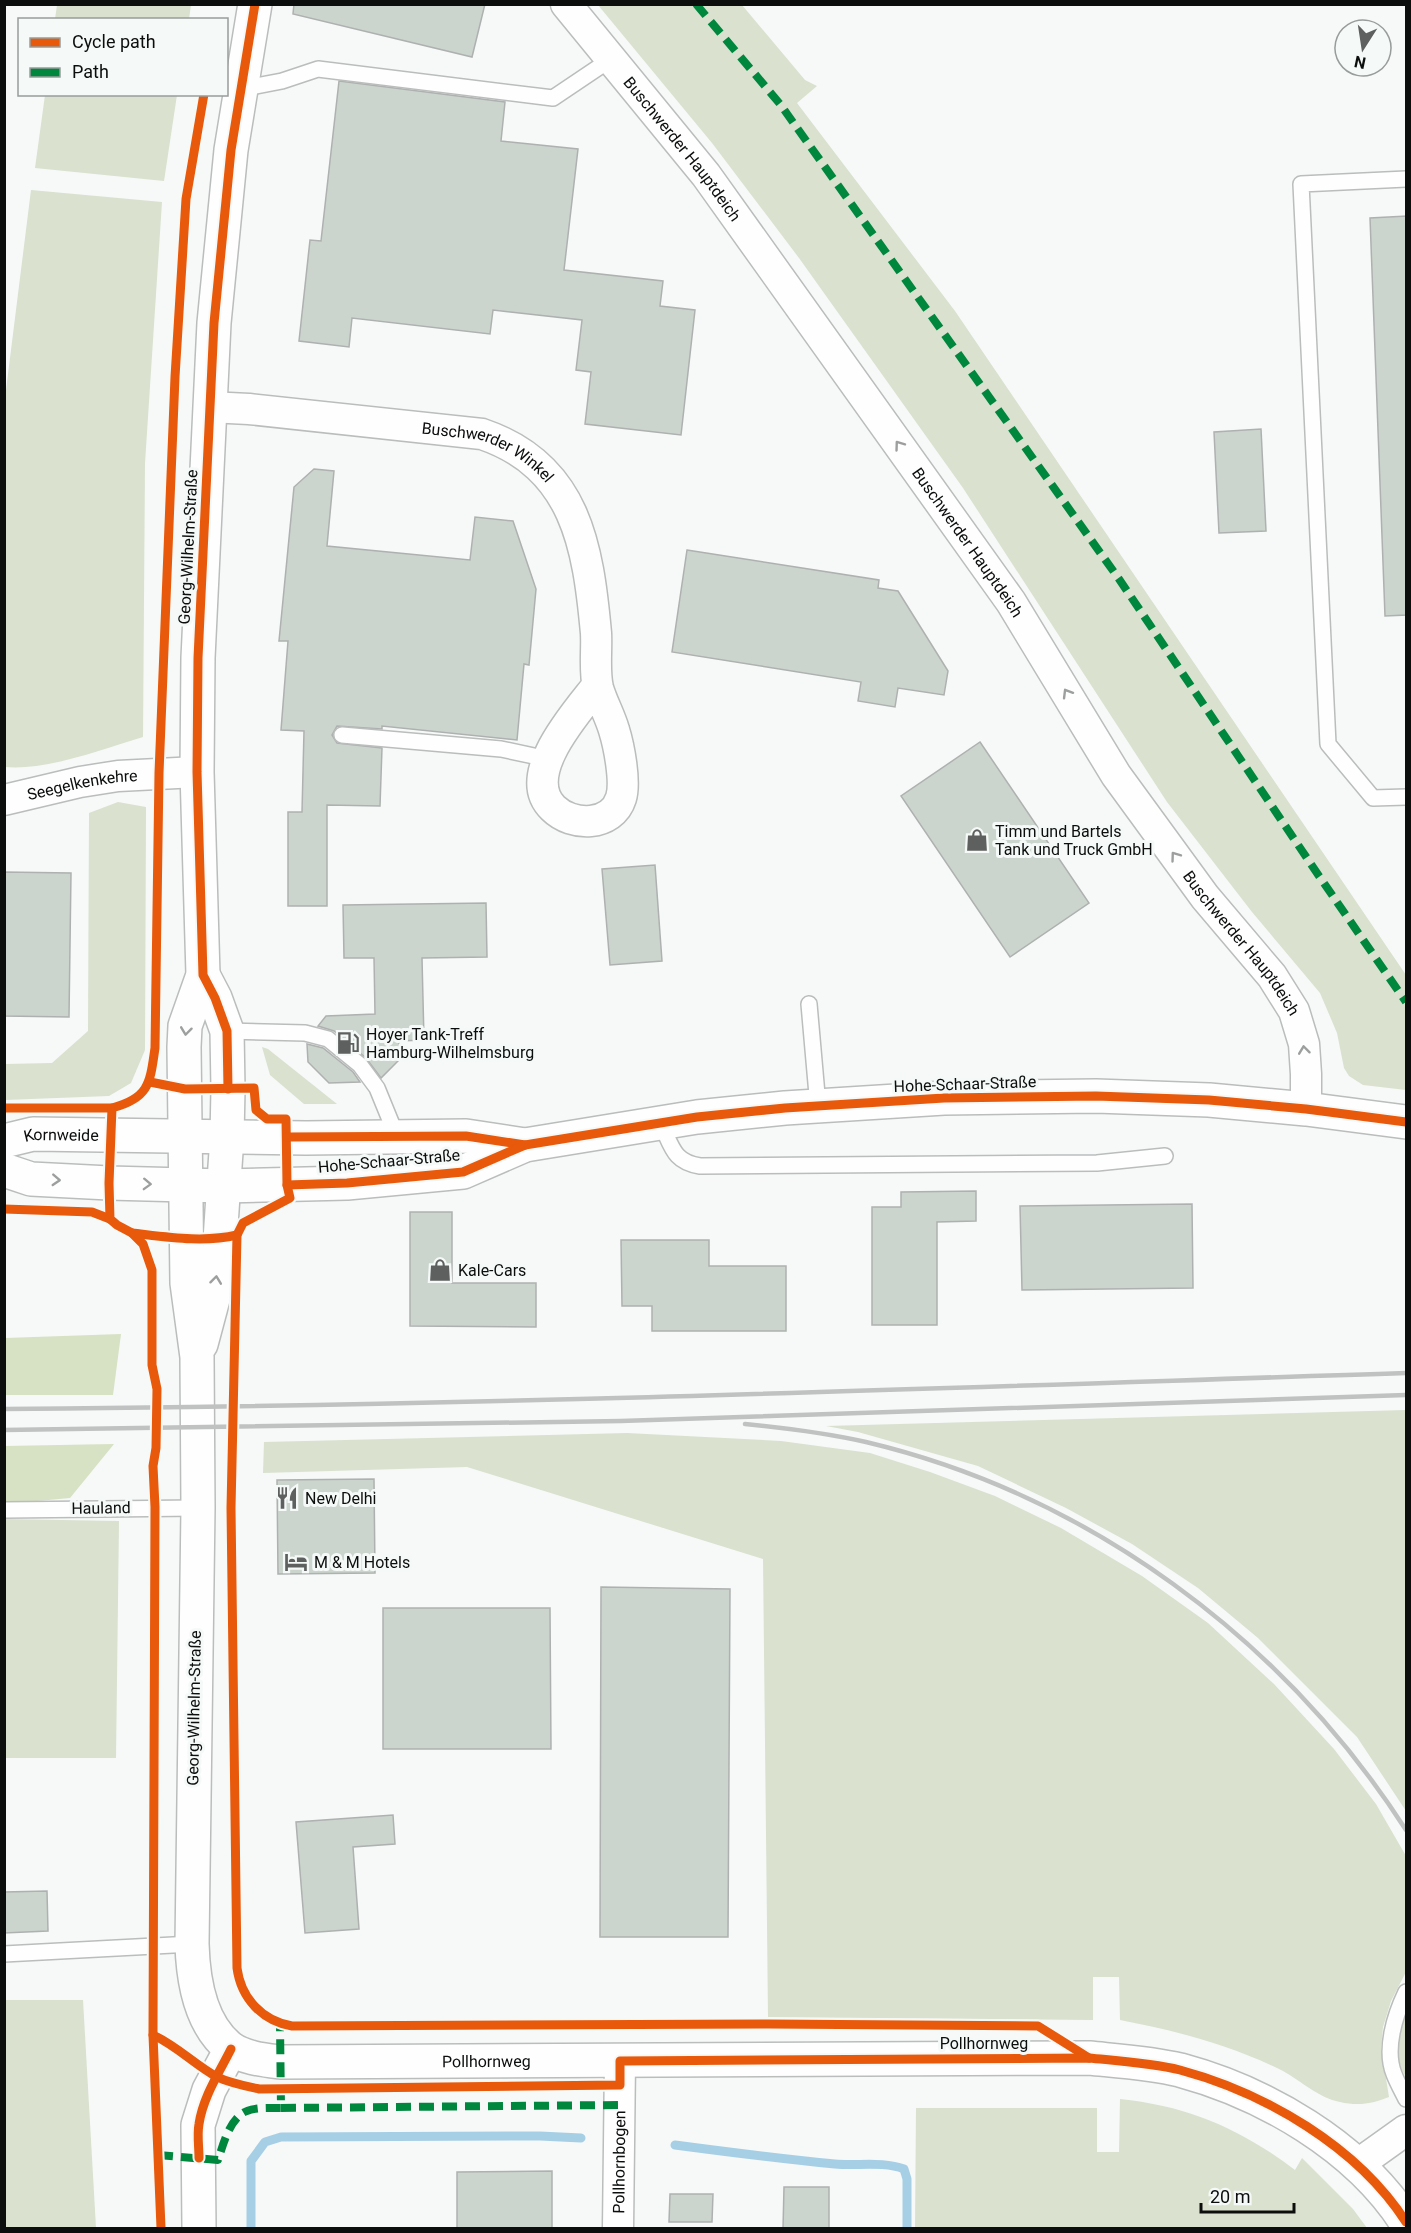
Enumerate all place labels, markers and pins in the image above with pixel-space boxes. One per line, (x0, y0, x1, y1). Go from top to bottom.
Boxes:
place label: Timm und Bartels Tank und Truck GmbH (995, 822, 1153, 859)
shop icon: Timm und Bartels Tank und Truck GmbH (964, 827, 990, 853)
place label: Hoyer Tank-Treff Hamburg-Wilhelmsburg (366, 1025, 534, 1062)
fuel station icon: Hoyer Tank-Treff Hamburg-Wilhelmsburg (335, 1030, 361, 1056)
shop icon: Kale-Cars (427, 1257, 453, 1283)
place label: Kale-Cars (458, 1261, 526, 1280)
restaurant icon: New Delhi (274, 1485, 300, 1511)
place label: New Delhi (305, 1489, 376, 1508)
hotel icon: M & M Hotels (283, 1549, 309, 1575)
place label: M & M Hotels (314, 1553, 410, 1572)

